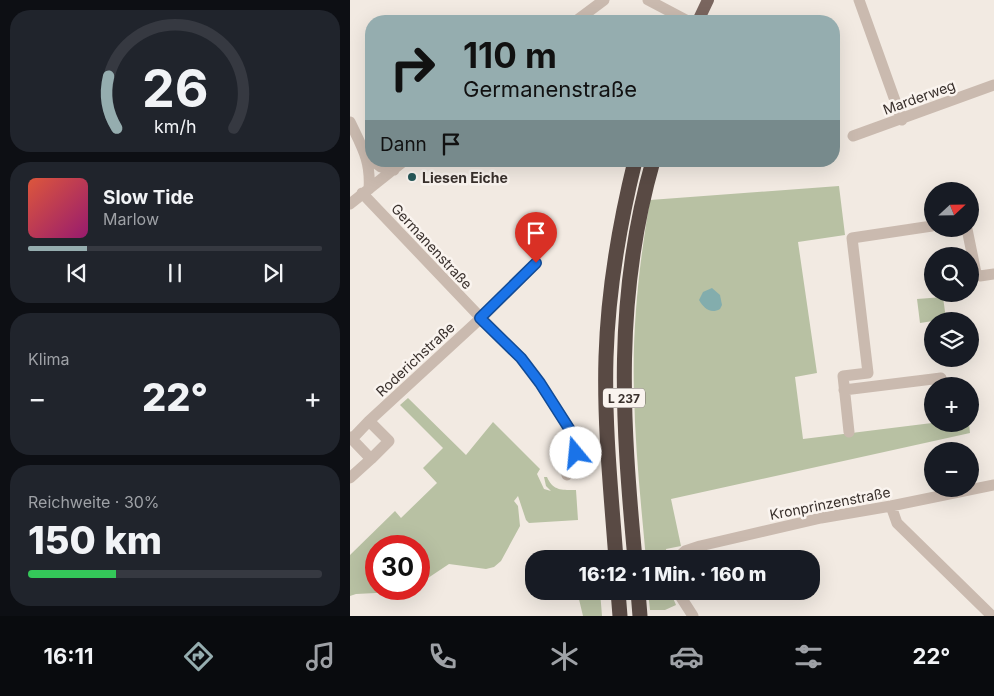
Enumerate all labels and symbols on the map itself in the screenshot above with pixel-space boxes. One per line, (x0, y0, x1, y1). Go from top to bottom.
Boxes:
street label: Marderweg (881, 76, 957, 118)
place label: Liesen Eiche (422, 169, 508, 186)
marker: Liesen Eiche (406, 171, 418, 183)
north arrow (924, 182, 979, 238)
street label: Germanenstraße (388, 200, 476, 292)
pin (515, 212, 557, 263)
street label: Roderichstraße (372, 318, 458, 400)
road number: L 237 (603, 388, 645, 408)
position arrow (549, 426, 601, 478)
street label: Kronprinzenstraße (768, 483, 892, 523)
speed limit sign: 30 (365, 535, 430, 600)

